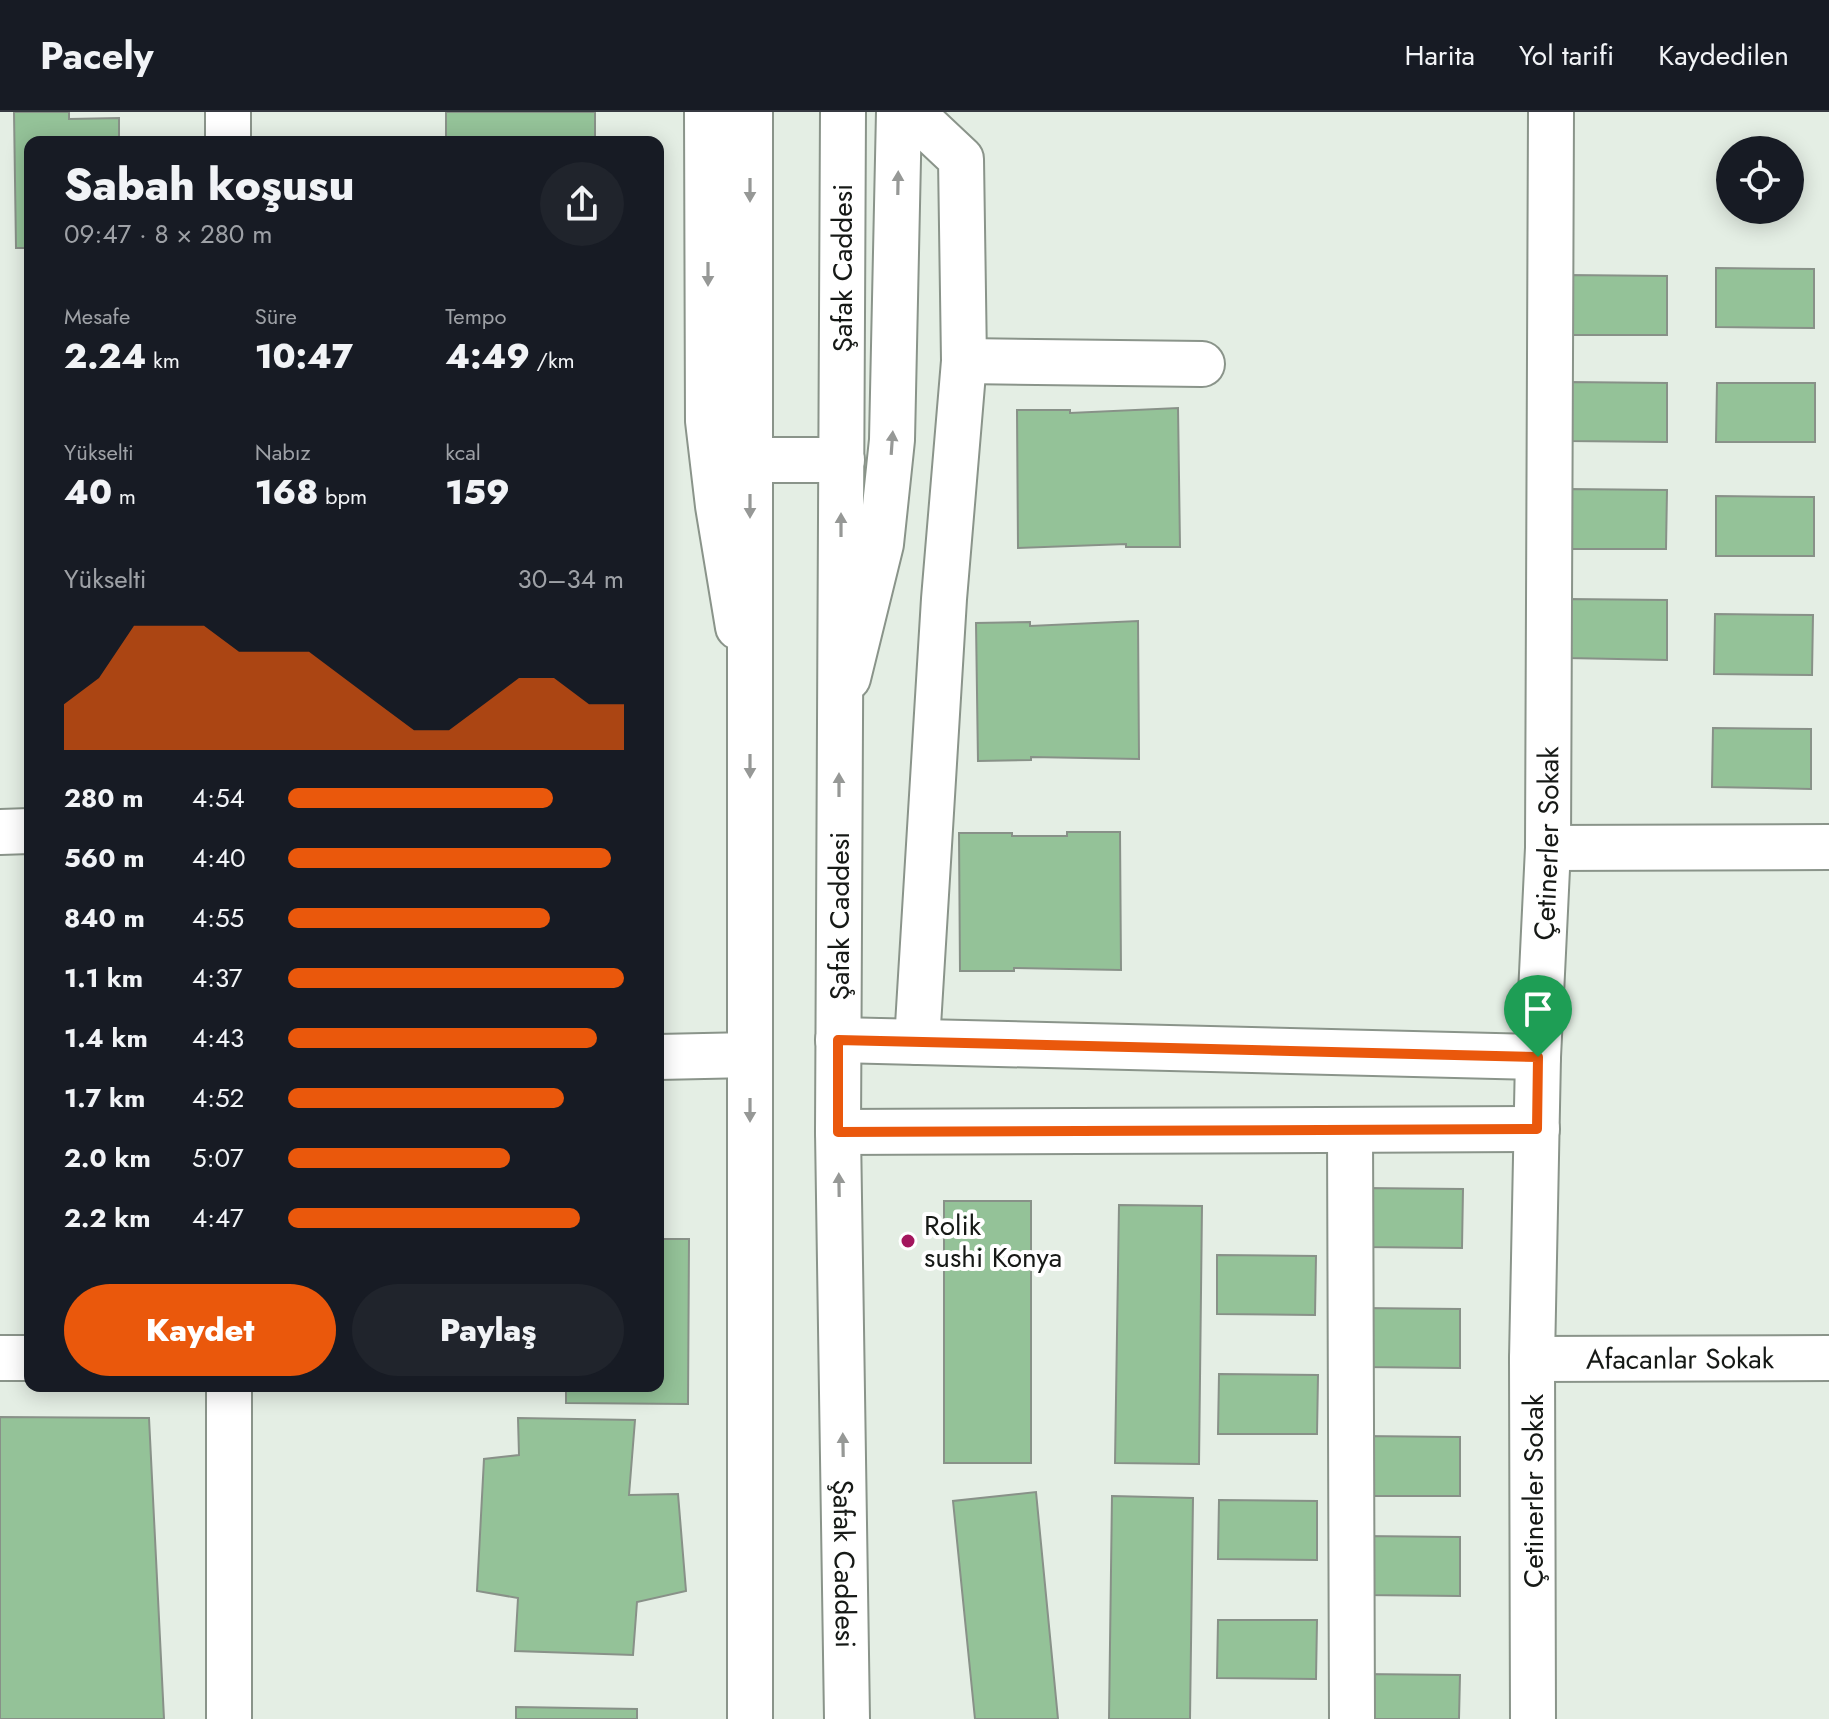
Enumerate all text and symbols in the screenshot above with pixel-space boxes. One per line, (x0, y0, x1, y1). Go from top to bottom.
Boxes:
text: Pacely (40, 28, 154, 83)
text: Harita (1404, 35, 1475, 76)
text: Yol tarifi (1519, 35, 1614, 76)
text: Kaydedilen (1658, 35, 1789, 76)
map controls (1716, 136, 1804, 224)
button: locate (1716, 136, 1804, 224)
text: Sabah koşusu (64, 153, 354, 217)
button: share (540, 162, 624, 246)
one-way arrow (892, 170, 904, 195)
one-way arrow (744, 178, 756, 203)
street label: Şafak Caddesi (822, 184, 863, 352)
text: 09:47 · 8 × 280 m (64, 215, 273, 253)
one-way arrow (702, 262, 714, 287)
text: Mesafe (64, 300, 130, 332)
text: Süre (255, 300, 297, 332)
text: Tempo (445, 300, 506, 332)
text: 2.24 (64, 332, 146, 381)
text: 10:47 (255, 332, 353, 381)
text: 4:49 (445, 332, 530, 381)
text: km (146, 344, 180, 376)
text: /km (530, 344, 575, 376)
one-way arrow (886, 430, 899, 455)
text: Yükselti (64, 436, 134, 468)
text: Nabız (255, 436, 311, 468)
text: kcal (445, 436, 481, 468)
text: 40 (64, 468, 112, 517)
text: 168 (255, 468, 318, 517)
text: 159 (445, 468, 510, 517)
text: m (112, 480, 136, 512)
text: bpm (318, 480, 367, 512)
one-way arrow (744, 494, 756, 519)
one-way arrow (835, 512, 847, 537)
text: Yükselti (64, 560, 147, 598)
text: 30–34 m (518, 560, 624, 598)
street label: Çetinerler Sokak (1523, 746, 1569, 941)
one-way arrow (744, 754, 756, 779)
one-way arrow (833, 772, 845, 797)
text: 280 m (64, 779, 144, 817)
text: 4:54 (192, 779, 245, 817)
street label: Şafak Caddesi (819, 832, 860, 1000)
text: 560 m (64, 839, 145, 877)
text: 4:40 (192, 839, 246, 877)
text: 840 m (64, 899, 145, 937)
text: 4:55 (192, 899, 244, 937)
text: 1.1 km (64, 959, 143, 997)
text: 4:37 (192, 959, 242, 997)
pin (1504, 975, 1572, 1057)
icon: arrive (1516, 987, 1560, 1031)
text: 1.4 km (64, 1019, 148, 1057)
text: 4:43 (192, 1019, 244, 1057)
text: 1.7 km (64, 1079, 145, 1117)
text: 4:52 (192, 1079, 244, 1117)
one-way arrow (744, 1098, 756, 1123)
text: 2.0 km (64, 1139, 151, 1177)
text: 5:07 (192, 1139, 244, 1177)
one-way arrow (832, 1172, 845, 1197)
text: 2.2 km (64, 1199, 151, 1237)
text: 4:47 (192, 1199, 244, 1237)
place label: Rolik sushi Konya (924, 1205, 1062, 1278)
marker: Rolik sushi Konya (899, 1232, 917, 1250)
button: Kaydet (64, 1284, 336, 1376)
button: Paylaş (352, 1284, 624, 1376)
street label: Afacanlar Sokak (1586, 1338, 1775, 1379)
street label: Çetinerler Sokak (1513, 1393, 1554, 1588)
one-way arrow (836, 1432, 849, 1457)
street label: Şafak Caddesi (823, 1479, 866, 1649)

